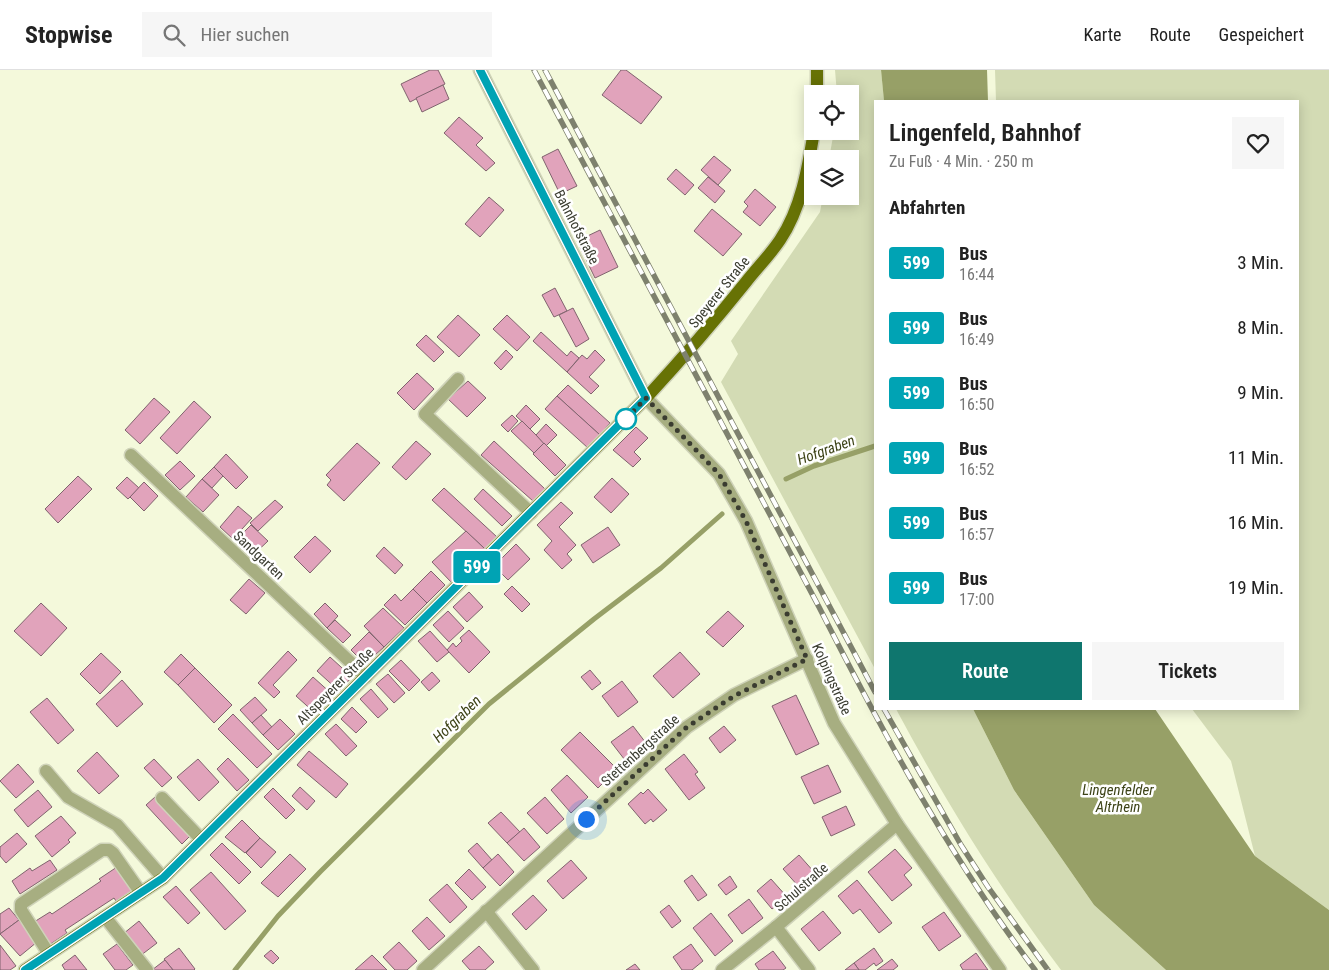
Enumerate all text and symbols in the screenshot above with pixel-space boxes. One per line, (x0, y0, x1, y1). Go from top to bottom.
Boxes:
search box (142, 12, 492, 57)
text: Stopwise (25, 21, 112, 49)
icon: search (160, 21, 188, 49)
text: Hier suchen (200, 23, 290, 46)
text: Karte (1083, 24, 1122, 45)
text: Route (1150, 24, 1191, 45)
text: Gespeichert (1219, 24, 1304, 45)
map controls (804, 85, 859, 205)
button: locate (804, 85, 859, 140)
button: heart (1232, 117, 1284, 169)
text: Lingenfeld, Bahnhof (889, 119, 1081, 147)
button: layers (804, 150, 859, 205)
text: Zu Fuß · 4 Min. · 250 m (889, 152, 1033, 171)
street label: Bahnhofstraße (551, 187, 603, 267)
text: Abfahrten (889, 196, 965, 219)
text: Bus (959, 242, 988, 265)
text: 3 Min. (1237, 251, 1284, 274)
text: 599 (903, 252, 930, 273)
street label: Speyerer Straße (685, 253, 753, 331)
text: 16:44 (959, 265, 994, 284)
text: Bus (959, 307, 988, 330)
text: 8 Min. (1237, 316, 1284, 339)
text: 599 (903, 317, 930, 338)
text: 16:49 (959, 330, 994, 349)
text: Bus (959, 372, 988, 395)
text: 9 Min. (1237, 381, 1284, 404)
text: 599 (903, 382, 930, 403)
text: 16:50 (959, 395, 994, 414)
unlabelled marker (615, 408, 637, 430)
water label: Hofgraben (795, 431, 857, 469)
text: Bus (959, 437, 988, 460)
text: 11 Min. (1228, 446, 1284, 469)
text: 599 (903, 447, 930, 468)
text: 16:52 (959, 460, 994, 479)
text: Bus (959, 502, 988, 525)
text: 16 Min. (1228, 511, 1284, 534)
text: 599 (903, 512, 930, 533)
text: 16:57 (959, 525, 994, 544)
street label: Sandgarten (230, 528, 288, 582)
line badge: 599 (448, 551, 506, 583)
text: 599 (463, 556, 491, 577)
text: Bus (959, 567, 988, 590)
text: 19 Min. (1228, 576, 1284, 599)
text: 599 (903, 577, 930, 598)
text: 17:00 (959, 590, 994, 609)
street label: Kolpingstraße (809, 641, 855, 718)
button: Route (889, 642, 1082, 700)
button: Tickets (1092, 642, 1284, 700)
street label: Altspeyerer Straße (293, 644, 377, 728)
water label: Hofgraben (429, 692, 485, 746)
street label: Stettenbergstraße (598, 711, 683, 789)
water label: Lingenfelder Altrhein (1082, 781, 1154, 816)
your location (574, 807, 599, 832)
street label: Schulstraße (771, 859, 831, 915)

